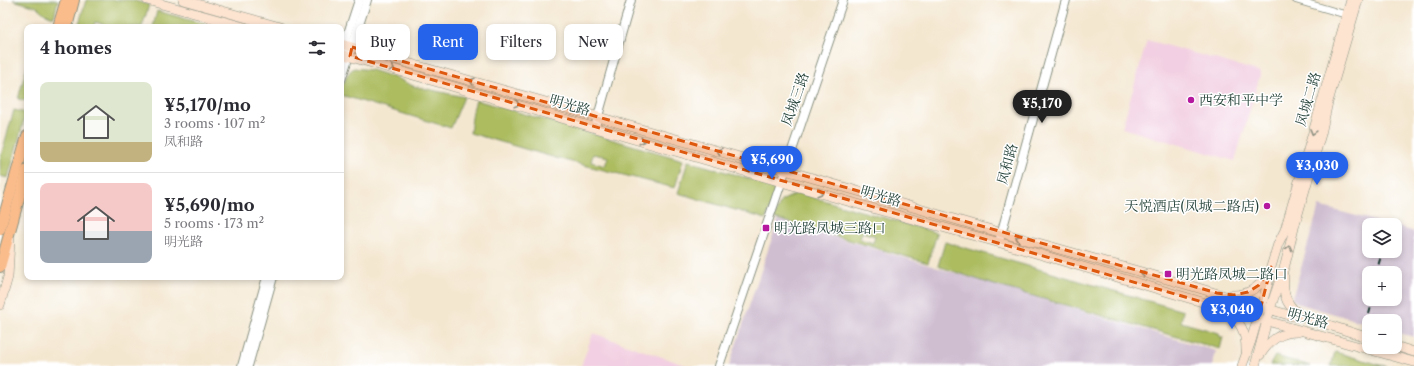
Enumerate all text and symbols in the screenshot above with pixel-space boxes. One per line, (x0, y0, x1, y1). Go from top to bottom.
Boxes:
chip: Buy (356, 24, 410, 60)
chip: Rent (418, 24, 478, 60)
chip: Filters (486, 24, 556, 60)
chip: New (564, 24, 623, 60)
icon: filters (306, 37, 328, 59)
text: 4 homes (40, 38, 112, 58)
one-way arrow (388, 63, 395, 72)
street label: 凤城三路 (777, 70, 813, 128)
street label: 凤城二路 (1292, 70, 1324, 128)
one-way arrow (469, 77, 476, 86)
pin: ¥5,170 (1009, 90, 1075, 124)
street label: 明光路 (547, 91, 593, 119)
place label: 西安和平中学 (1199, 91, 1283, 109)
text: ¥5,170/mo (164, 95, 251, 115)
text: ¥5,170 (1022, 95, 1062, 111)
marker: 西安和平中学 (1186, 95, 1196, 105)
icon: home (72, 98, 120, 146)
one-way arrow (513, 99, 520, 108)
text: 3 rooms · 107 m² (164, 115, 265, 131)
one-way arrow (1309, 128, 1318, 135)
text: 凤和路 (164, 133, 203, 149)
one-way arrow (638, 136, 645, 145)
street label: 凤和路 (993, 141, 1021, 187)
pin: ¥5,690 (739, 146, 805, 180)
one-way arrow (715, 147, 722, 156)
text: ¥5,690 (750, 151, 794, 167)
pin: ¥3,030 (1284, 152, 1350, 186)
text: ¥3,030 (1295, 157, 1339, 173)
street label: 明光路 (858, 182, 904, 210)
one-way arrow (816, 188, 823, 197)
text: ¥5,690/mo (164, 195, 255, 215)
place label: 天悦酒店(凤城二路店) (1125, 197, 1259, 215)
icon: home (72, 199, 120, 247)
marker: 天悦酒店(凤城二路店) (1262, 201, 1272, 211)
text: 5 rooms · 173 m² (164, 215, 264, 231)
map controls (1362, 218, 1402, 354)
button: layers (1362, 218, 1402, 258)
place label: 明光路凤城三路口 (774, 219, 886, 237)
marker: 明光路凤城三路口 (761, 223, 771, 233)
text: 明光路 (164, 233, 203, 249)
one-way arrow (1015, 234, 1022, 243)
one-way arrow (1285, 245, 1293, 251)
place label: 明光路凤城二路口 (1176, 265, 1288, 283)
button: + (1362, 266, 1402, 306)
one-way arrow (1140, 269, 1147, 278)
marker: 明光路凤城二路口 (1163, 269, 1173, 279)
pin: ¥3,040 (1199, 296, 1265, 330)
text: ¥3,040 (1210, 301, 1254, 317)
street label: 明光路 (1285, 304, 1331, 332)
button: − (1362, 314, 1402, 354)

